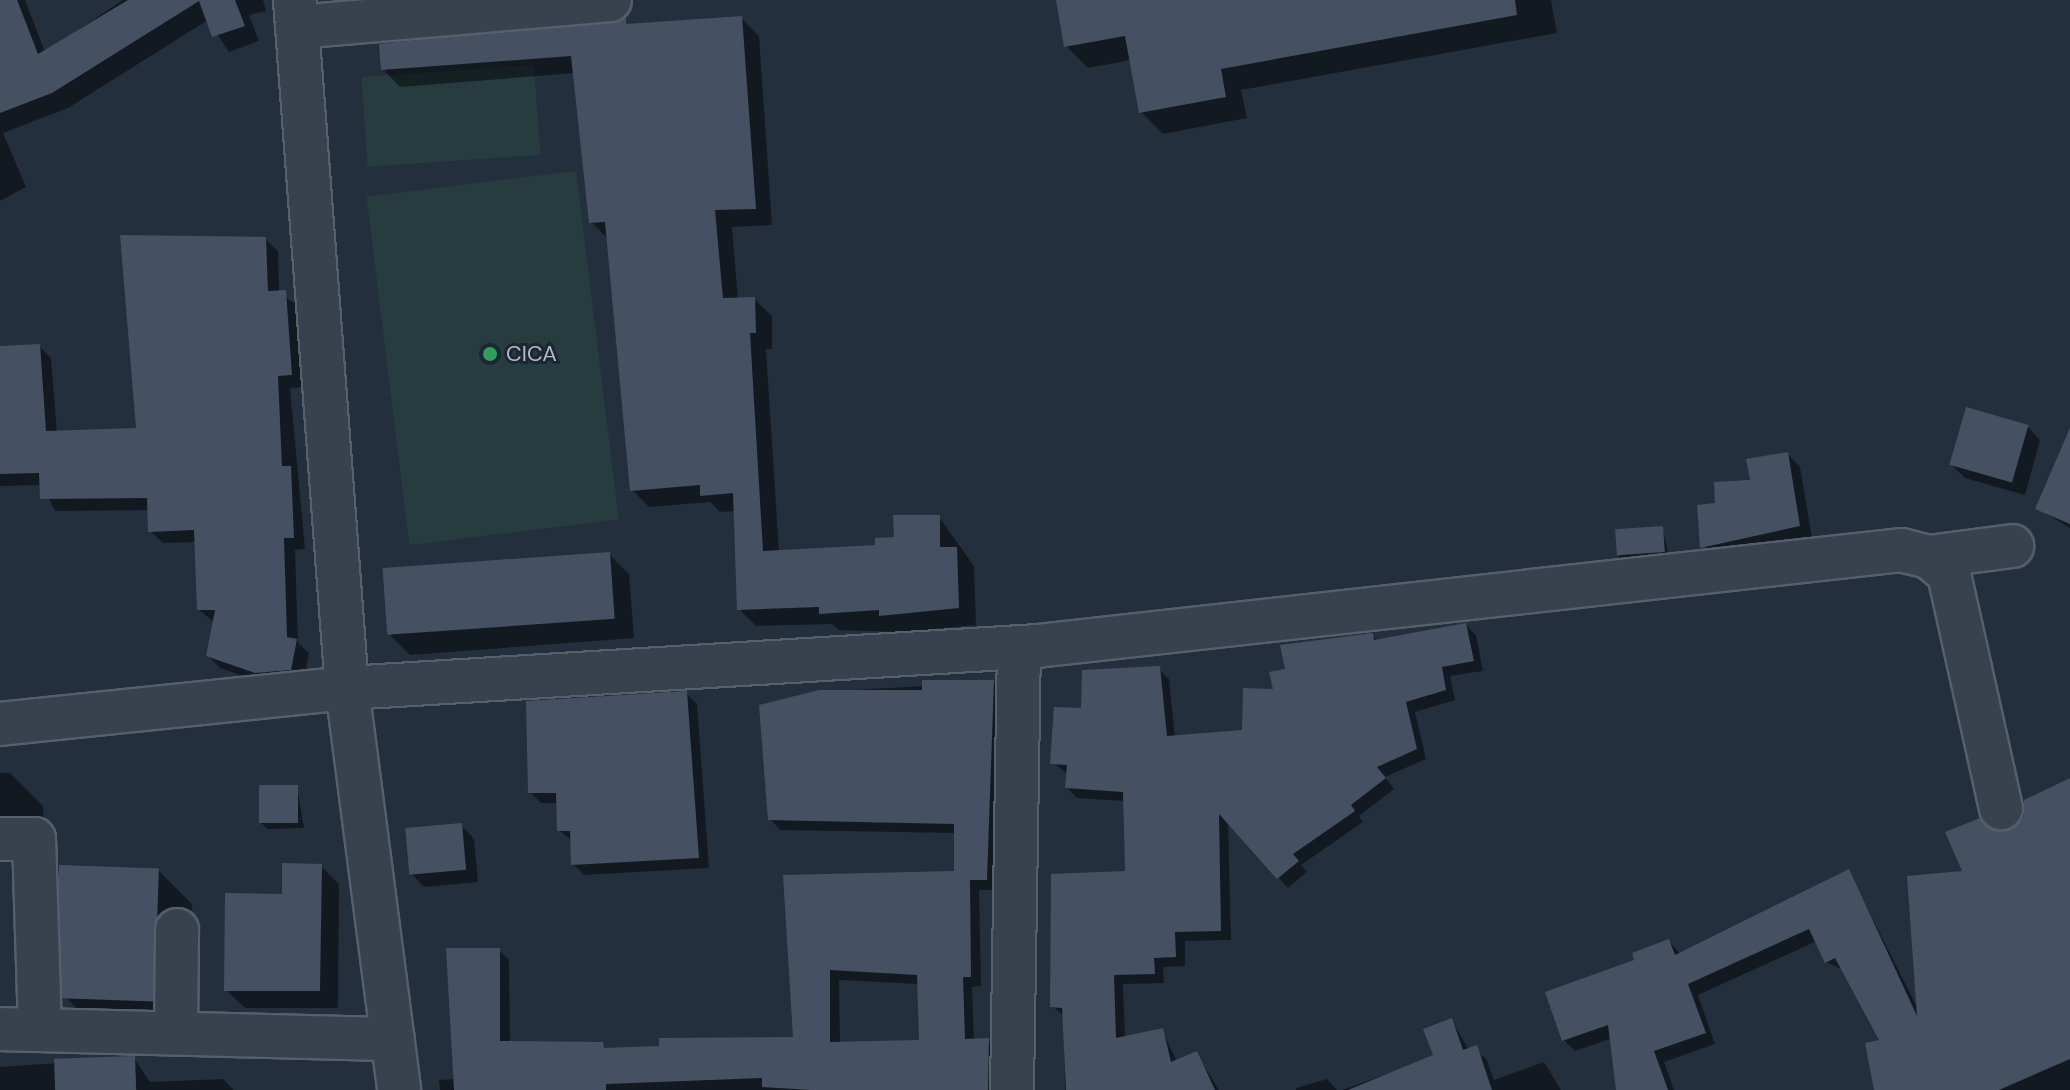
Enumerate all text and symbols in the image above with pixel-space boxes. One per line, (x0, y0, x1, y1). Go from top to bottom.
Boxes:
place label: CICA (506, 341, 557, 367)
marker: CICA (481, 345, 499, 363)

